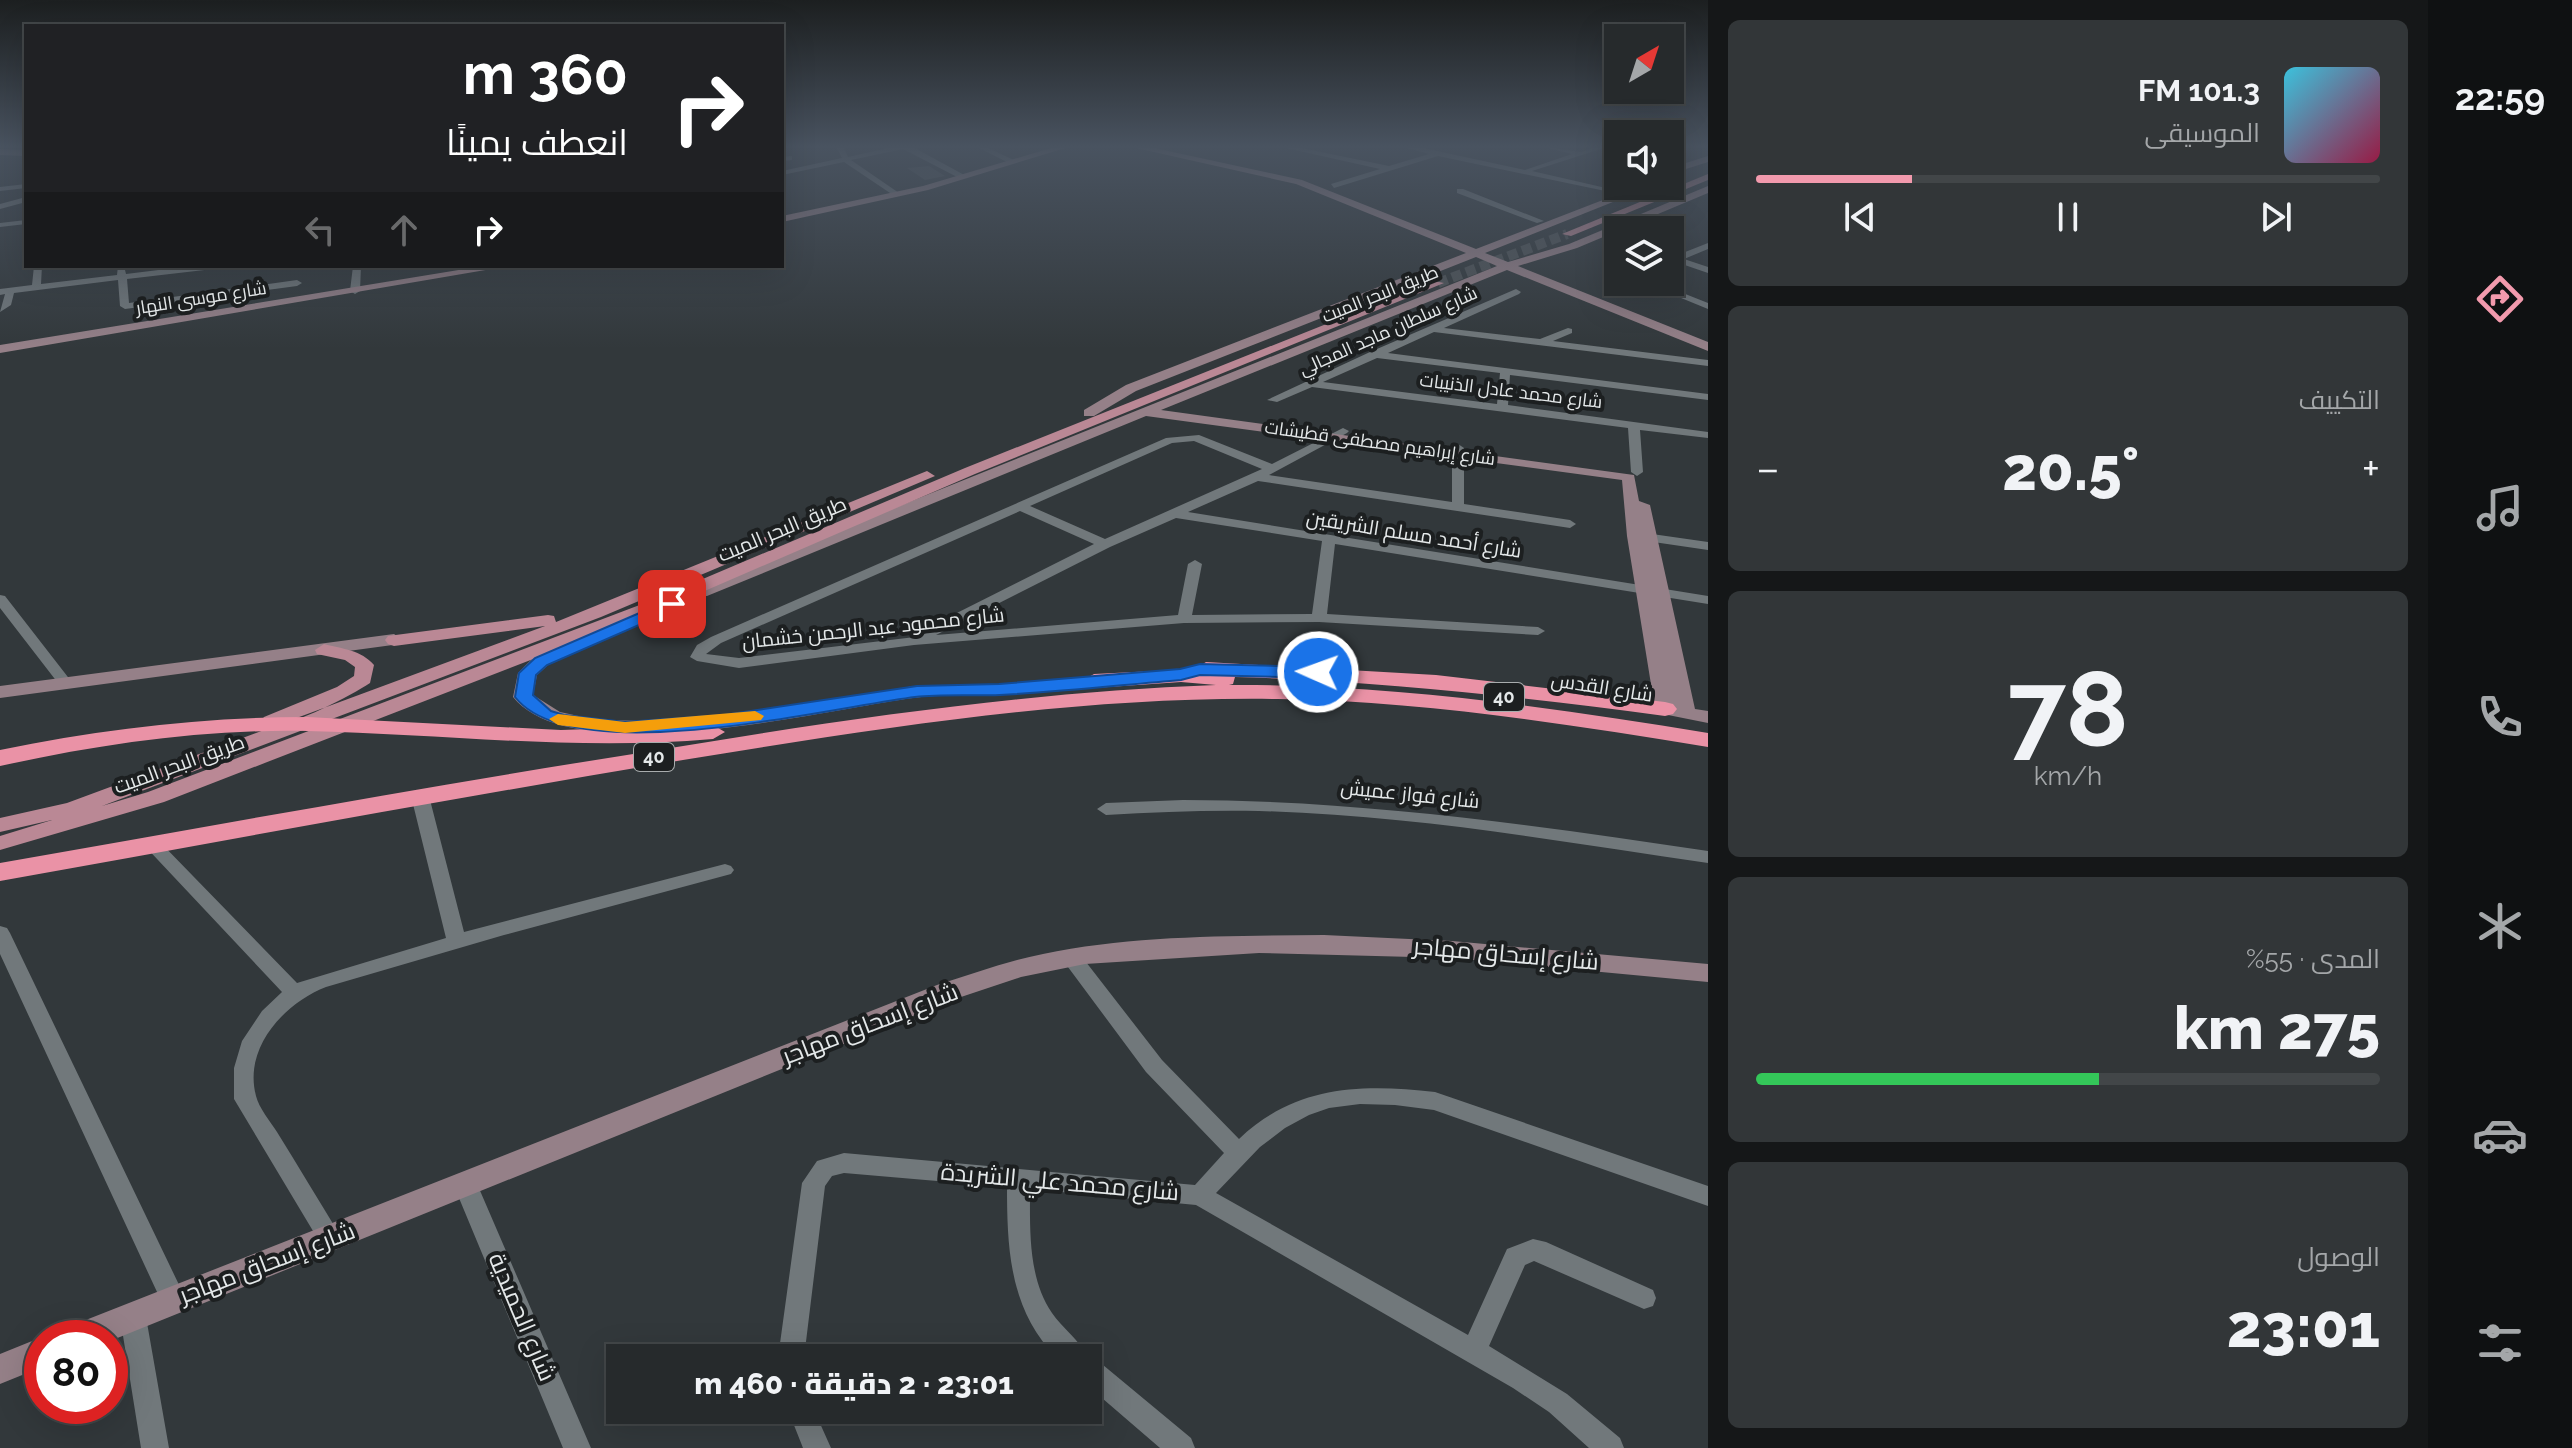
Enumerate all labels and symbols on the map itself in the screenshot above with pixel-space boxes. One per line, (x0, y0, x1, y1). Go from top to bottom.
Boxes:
north arrow (1604, 24, 1684, 104)
street label: طريق البحر الميت (1319, 261, 1442, 328)
street label: شارع موسى النهار (133, 277, 268, 320)
street label: شارع سلطان ماجد المجالي (1295, 282, 1482, 383)
street label: شارع محمد عادل الذنيبات (1418, 369, 1604, 414)
street label: شارع إبراهيم مصطفى قطيشات (1263, 416, 1497, 471)
street label: طريق البحر الميت (714, 491, 850, 568)
street label: شارع أحمد مسلم الشريقين (1304, 505, 1523, 565)
pin (638, 570, 706, 638)
street label: شارع محمود عبد الرحمن خشمان (741, 602, 1006, 656)
position arrow (1276, 630, 1360, 714)
street label: شارع القدس (1549, 667, 1654, 709)
road number: 40 (1484, 683, 1524, 711)
street label: طريق البحر الميت (110, 729, 248, 800)
road number: 40 (634, 743, 674, 771)
street label: شارع فواز عميش (1339, 775, 1481, 815)
street label: شارع إسحاق مهاجر (1410, 931, 1600, 978)
street label: شارع إسحاق مهاجر (776, 977, 963, 1073)
street label: شارع محمد علي الشريدة (939, 1157, 1180, 1211)
street label: شارع إسحاق مهاجر (173, 1216, 360, 1312)
street label: شارع الحميدية (481, 1248, 562, 1386)
speed limit sign: 80 (24, 1320, 128, 1424)

